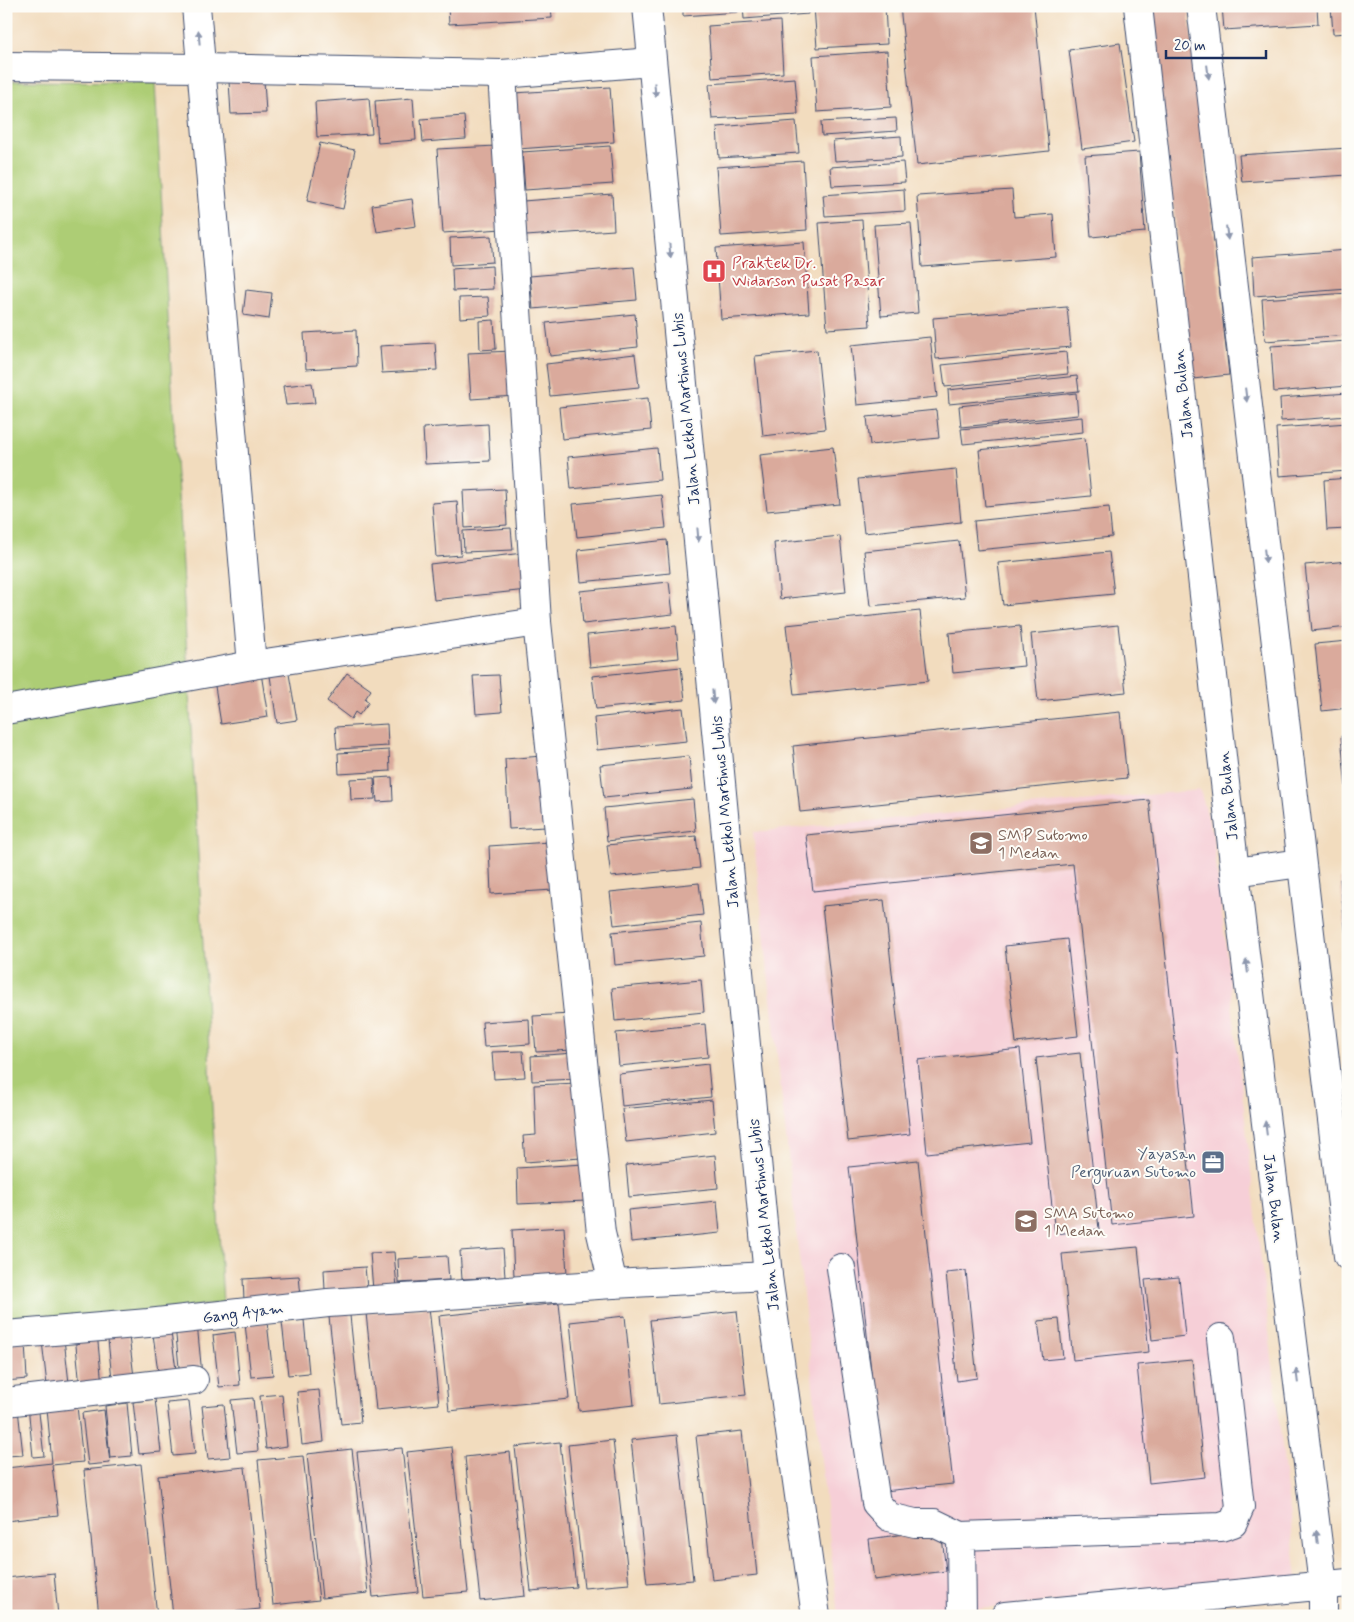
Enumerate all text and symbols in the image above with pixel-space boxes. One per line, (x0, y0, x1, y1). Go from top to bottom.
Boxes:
scale bar (1166, 28, 1266, 60)
one-way arrow (194, 29, 202, 45)
text: 20 m (1174, 36, 1206, 56)
one-way arrow (1204, 64, 1212, 80)
one-way arrow (651, 82, 659, 98)
one-way arrow (1223, 226, 1231, 242)
one-way arrow (667, 244, 675, 260)
place label: Praktek Dr. Widarson Pusat Pasar (732, 253, 885, 292)
hospital icon: Praktek Dr. Widarson Pusat Pasar (701, 258, 727, 284)
street label: Jalan Letkol Martinus Lubis (668, 312, 705, 506)
street label: Jalan Bulan (1168, 348, 1199, 440)
one-way arrow (1242, 387, 1250, 403)
one-way arrow (694, 527, 702, 543)
one-way arrow (1261, 549, 1269, 565)
one-way arrow (709, 689, 717, 705)
street label: Jalan Letkol Martinus Lubis (707, 715, 744, 909)
street label: Jalan Bulan (1213, 750, 1244, 842)
place label: SMP Sutomo 1 Medan (998, 825, 1088, 864)
school or university icon: SMP Sutomo 1 Medan (968, 830, 994, 856)
one-way arrow (1242, 958, 1250, 974)
street label: Jalan Letkol Martinus Lubis (744, 1118, 785, 1312)
one-way arrow (1262, 1119, 1270, 1135)
place label: Yayasan Perguruan Sutomo (1071, 1144, 1196, 1184)
office icon: Yayasan Perguruan Sutomo (1200, 1149, 1226, 1175)
street label: Jalan Bulan (1258, 1152, 1289, 1244)
place label: SMA Sutomo 1 Medan (1044, 1203, 1134, 1242)
school or university icon: SMA Sutomo 1 Medan (1013, 1208, 1039, 1234)
street label: Gang Ayam (202, 1298, 285, 1330)
one-way arrow (1293, 1367, 1301, 1383)
one-way arrow (1313, 1529, 1321, 1545)

